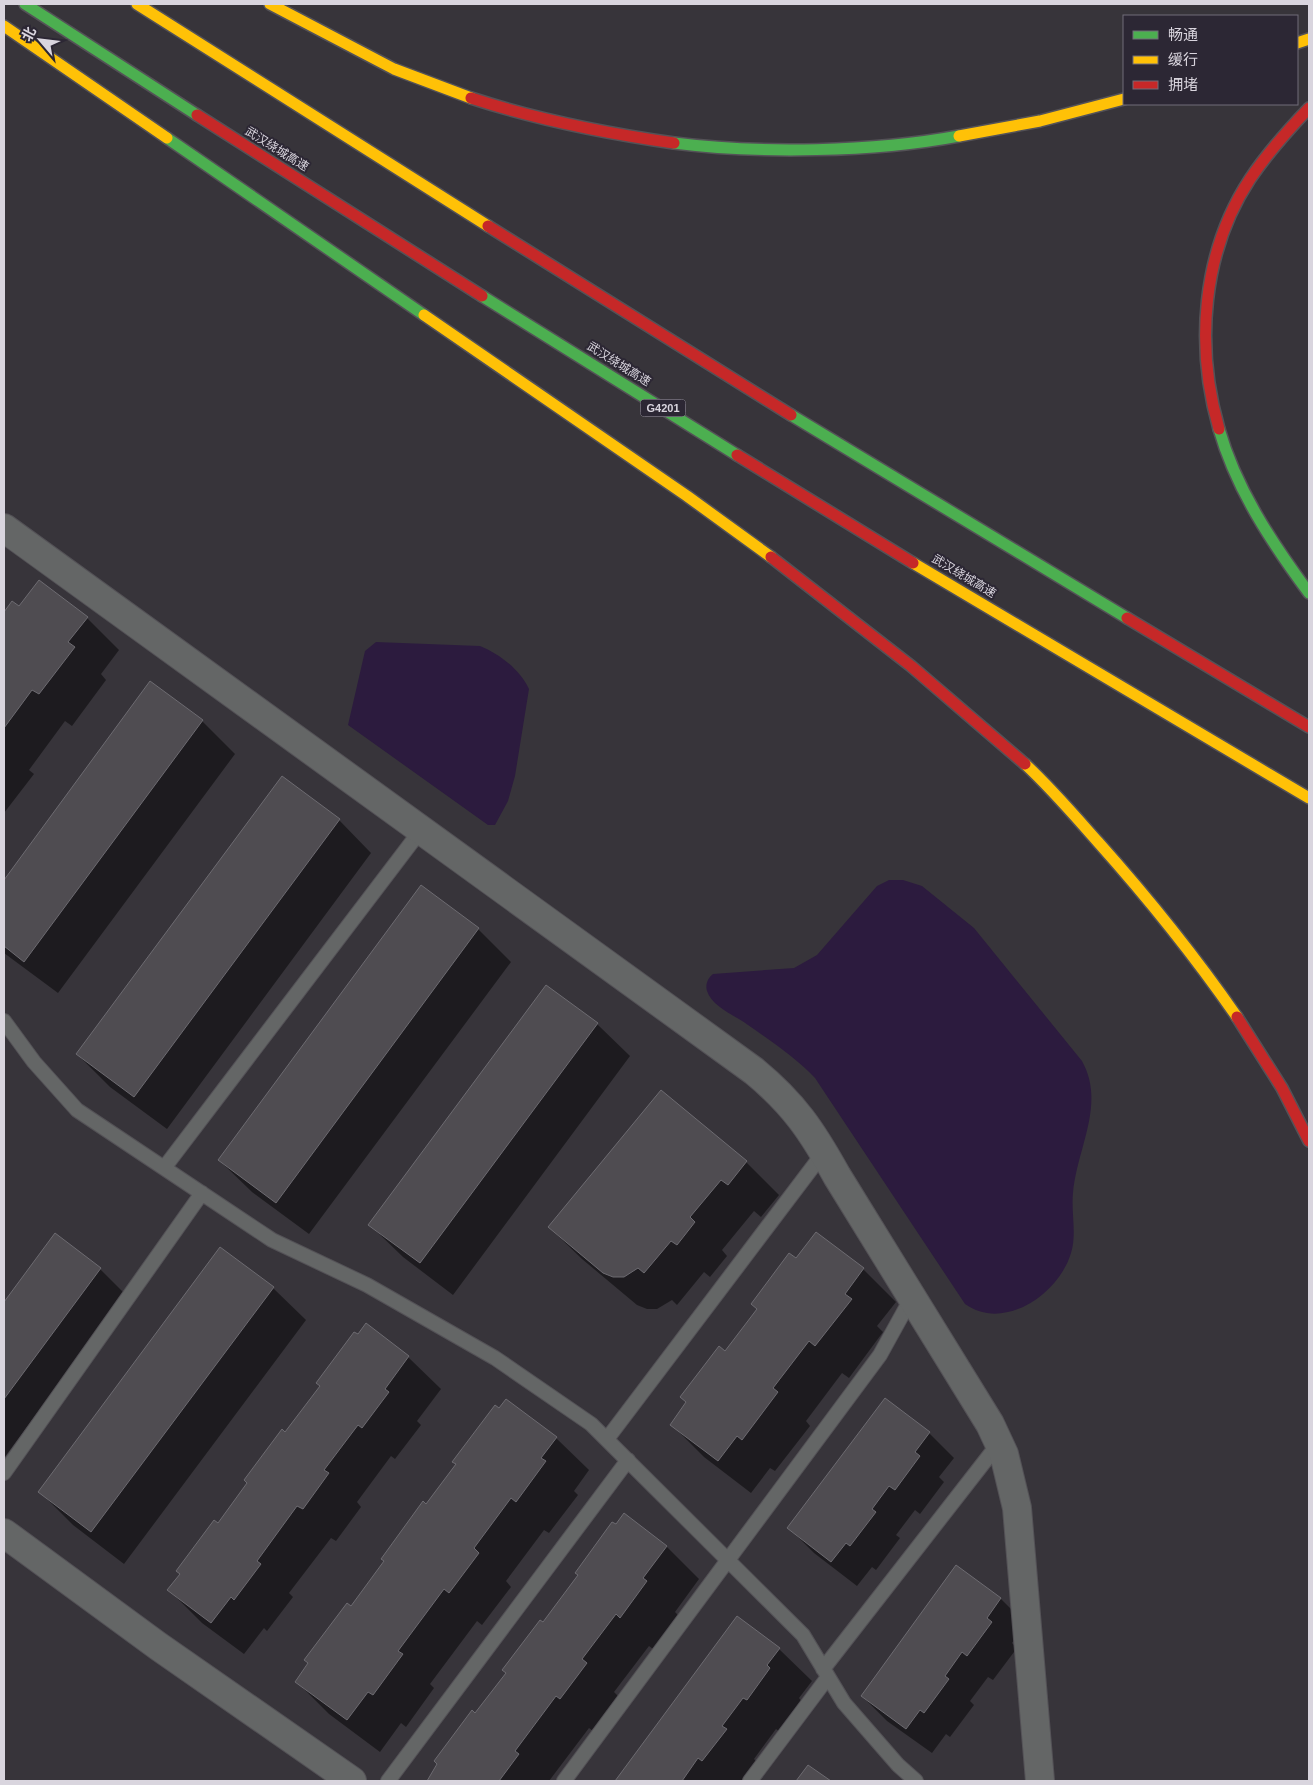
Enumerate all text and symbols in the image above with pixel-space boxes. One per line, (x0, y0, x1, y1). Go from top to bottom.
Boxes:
north arrow (15, 15, 65, 65)
legend (1123, 15, 1298, 105)
text: 北 (18, 24, 39, 44)
text: 畅通 (1168, 26, 1198, 43)
text: 缓行 (1168, 51, 1198, 68)
text: 拥堵 (1168, 76, 1198, 93)
street label: 武汉绕城高速 (243, 124, 311, 174)
street label: 武汉绕城高速 (585, 339, 653, 389)
road number: G4201 (640, 399, 686, 416)
street label: 武汉绕城高速 (930, 551, 998, 601)

